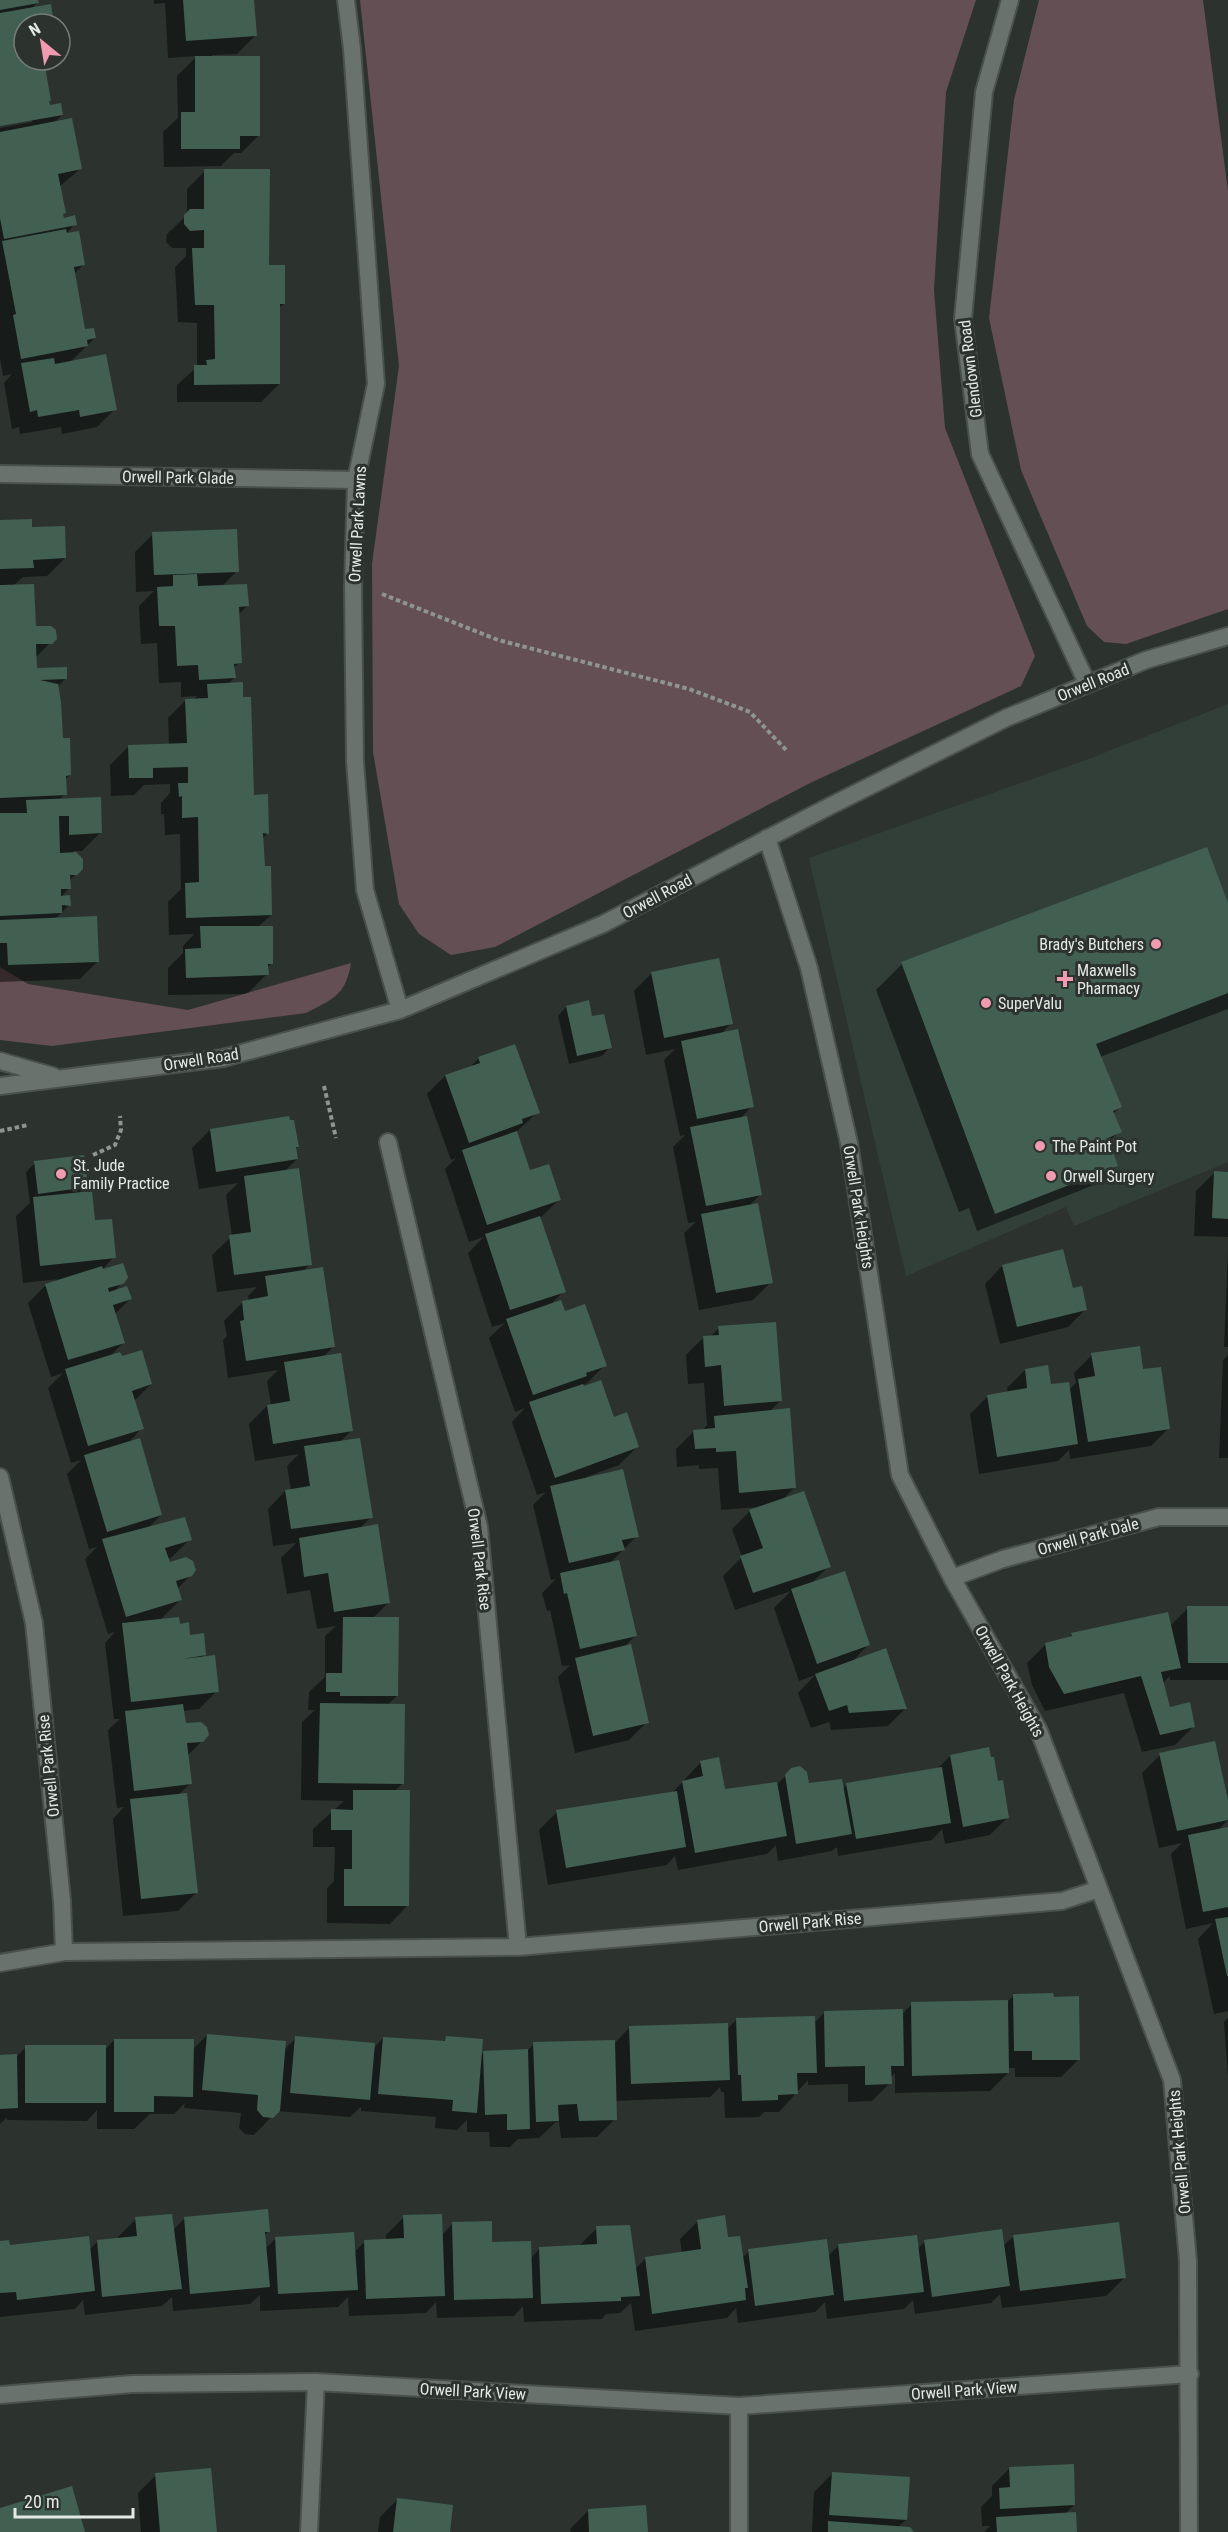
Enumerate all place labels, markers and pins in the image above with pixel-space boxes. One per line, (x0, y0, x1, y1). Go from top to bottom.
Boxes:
place label: Brady's Butchers (1039, 935, 1144, 954)
marker: Brady's Butchers (1149, 937, 1163, 951)
place label: Maxwells Pharmacy (1077, 961, 1140, 998)
marker: Maxwells Pharmacy (1058, 972, 1072, 986)
place label: SuperValu (998, 994, 1062, 1013)
marker: SuperValu (979, 996, 993, 1010)
place label: The Paint Pot (1052, 1137, 1137, 1156)
marker: The Paint Pot (1033, 1139, 1047, 1153)
place label: St. Jude Family Practice (73, 1156, 170, 1193)
marker: St. Jude Family Practice (54, 1167, 68, 1181)
place label: Orwell Surgery (1063, 1167, 1155, 1186)
marker: Orwell Surgery (1044, 1169, 1058, 1183)

